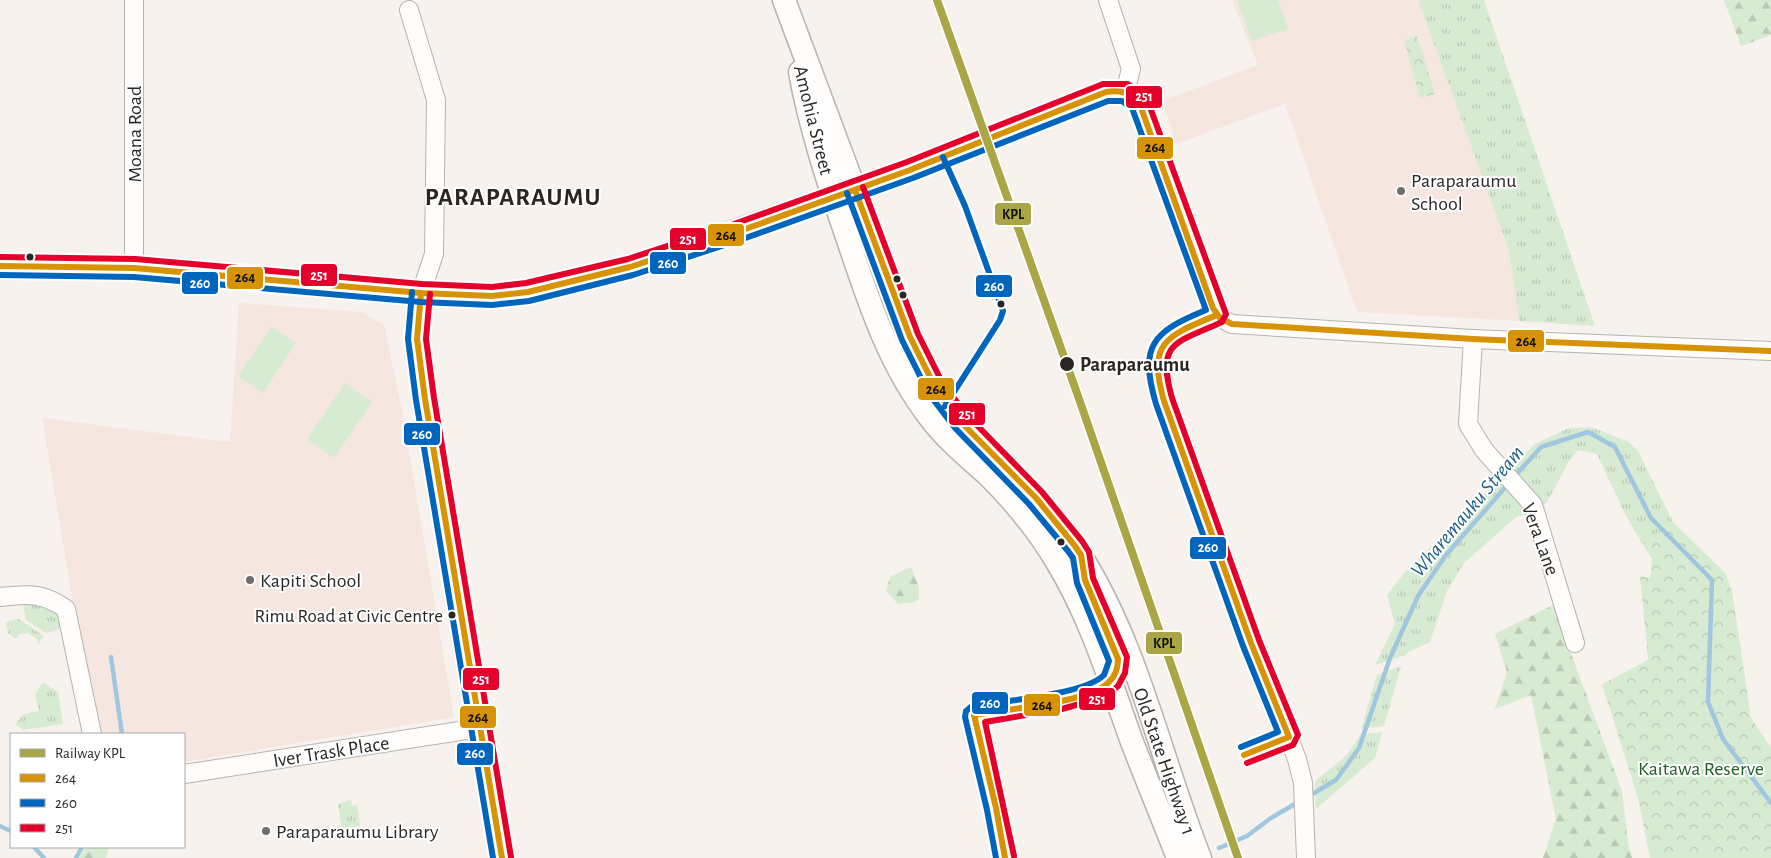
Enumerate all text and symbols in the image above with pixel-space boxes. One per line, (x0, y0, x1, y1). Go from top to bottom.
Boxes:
street label: Amohia Street (790, 63, 836, 178)
line badge: 251 (1125, 85, 1163, 109)
street label: Moana Road (125, 86, 145, 182)
text: 251 (1135, 90, 1153, 104)
line badge: 264 (1136, 136, 1174, 160)
text: 264 (1145, 141, 1165, 155)
place label: Paraparaumu School (1411, 171, 1516, 214)
district label: PARAPARAUMU (425, 185, 601, 210)
marker: Paraparaumu School (1395, 185, 1407, 197)
line badge: KPL (994, 202, 1032, 226)
text: KPL (1002, 208, 1025, 222)
line badge: 264 (707, 223, 745, 247)
line badge: 251 (669, 227, 707, 251)
text: 264 (716, 229, 736, 243)
text: 251 (679, 233, 697, 247)
line badge: 260 (649, 251, 687, 275)
unlabelled marker (25, 252, 35, 262)
text: 260 (658, 257, 678, 271)
line badge: 251 (300, 263, 338, 287)
line badge: 264 (226, 266, 264, 290)
text: 251 (310, 269, 328, 283)
line badge: 260 (181, 271, 219, 295)
text: 264 (235, 271, 255, 285)
unlabelled marker (892, 274, 902, 284)
line badge: 260 (975, 274, 1013, 298)
text: 260 (190, 277, 210, 291)
text: 260 (984, 280, 1004, 294)
unlabelled marker (898, 290, 908, 300)
unlabelled marker (996, 299, 1006, 309)
line badge: 264 (1507, 329, 1545, 353)
text: 264 (1516, 335, 1536, 349)
marker: Paraparaumu (1058, 355, 1076, 373)
place label: Paraparaumu (1080, 355, 1190, 375)
line badge: 264 (917, 377, 955, 401)
text: 264 (926, 383, 946, 397)
line badge: 251 (948, 402, 986, 426)
text: 251 (958, 408, 976, 422)
line badge: 260 (403, 422, 441, 446)
text: 260 (412, 428, 432, 442)
water label: Wharemauku Stream (1407, 442, 1528, 581)
street label: Vera Lane (1518, 501, 1562, 578)
line badge: 260 (1189, 536, 1227, 560)
unlabelled marker (1056, 537, 1066, 547)
text: 260 (1198, 541, 1218, 555)
place label: Kapiti School (260, 571, 361, 591)
marker: Kapiti School (244, 574, 256, 586)
place label: Rimu Road at Civic Centre (254, 607, 443, 626)
marker: Rimu Road at Civic Centre (447, 610, 457, 620)
line badge: KPL (1145, 631, 1183, 655)
text: KPL (1153, 637, 1176, 651)
line badge: 251 (462, 667, 500, 691)
text: 251 (472, 673, 490, 687)
street label: Old State Highway 1 (1130, 685, 1199, 837)
line badge: 251 (1078, 687, 1116, 711)
line badge: 260 (971, 691, 1009, 715)
line badge: 264 (1023, 693, 1061, 717)
text: 251 (1088, 693, 1106, 707)
text: 260 (980, 697, 1000, 711)
text: 264 (1032, 699, 1052, 713)
line badge: 264 (459, 705, 497, 729)
text: 264 (468, 711, 488, 725)
legend (10, 733, 185, 848)
street label: Iver Trask Place (272, 733, 391, 771)
line badge: 260 (456, 742, 494, 766)
text: Railway KPL (55, 746, 126, 761)
text: 260 (465, 747, 485, 761)
park label: Kaitawa Reserve (1638, 759, 1764, 779)
text: 264 (55, 771, 76, 786)
text: 260 (55, 796, 77, 811)
text: 251 (55, 821, 73, 836)
place label: Paraparaumu Library (276, 822, 439, 842)
marker: Paraparaumu Library (260, 825, 272, 837)

